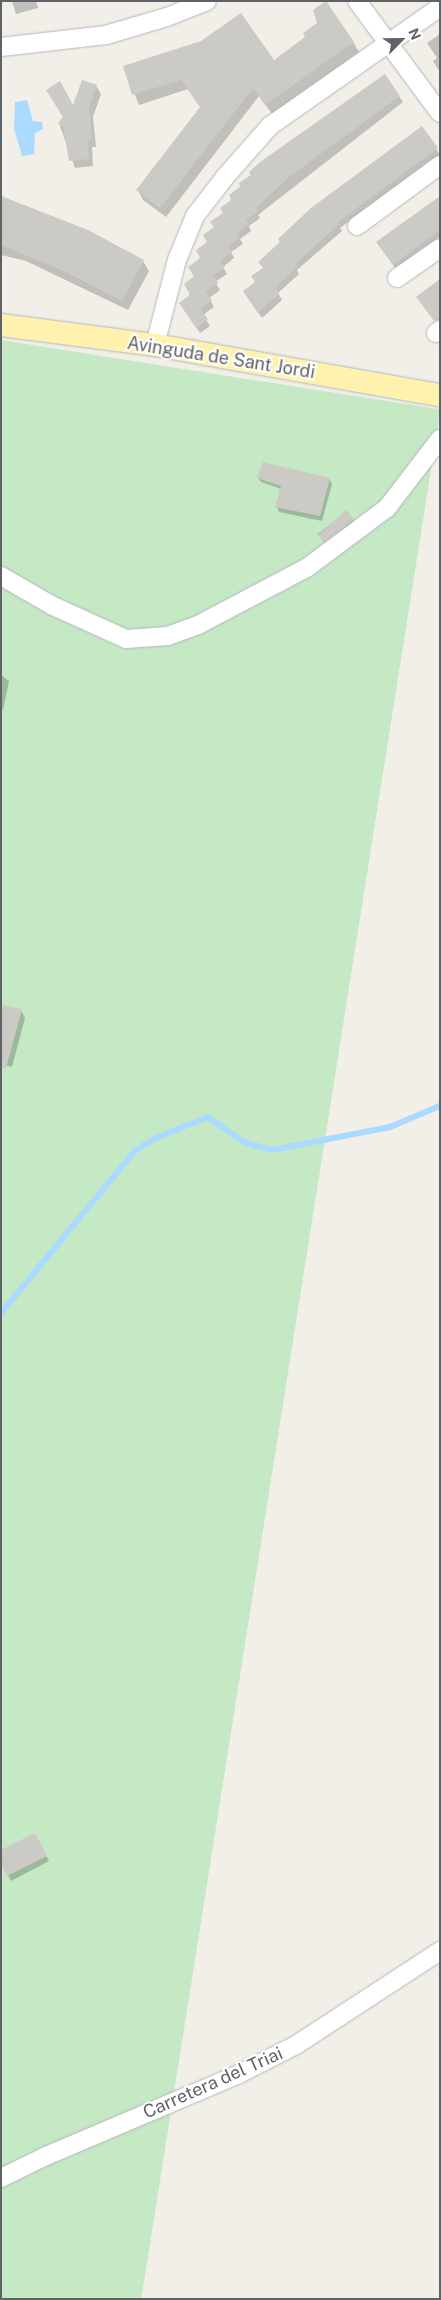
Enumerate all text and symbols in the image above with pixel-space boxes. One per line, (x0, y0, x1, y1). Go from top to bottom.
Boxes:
north arrow (376, 15, 426, 65)
text: N (405, 26, 424, 42)
street label: Avinguda de Sant Jordi (125, 332, 317, 384)
street label: Carretera del Triai (140, 2042, 286, 2124)

